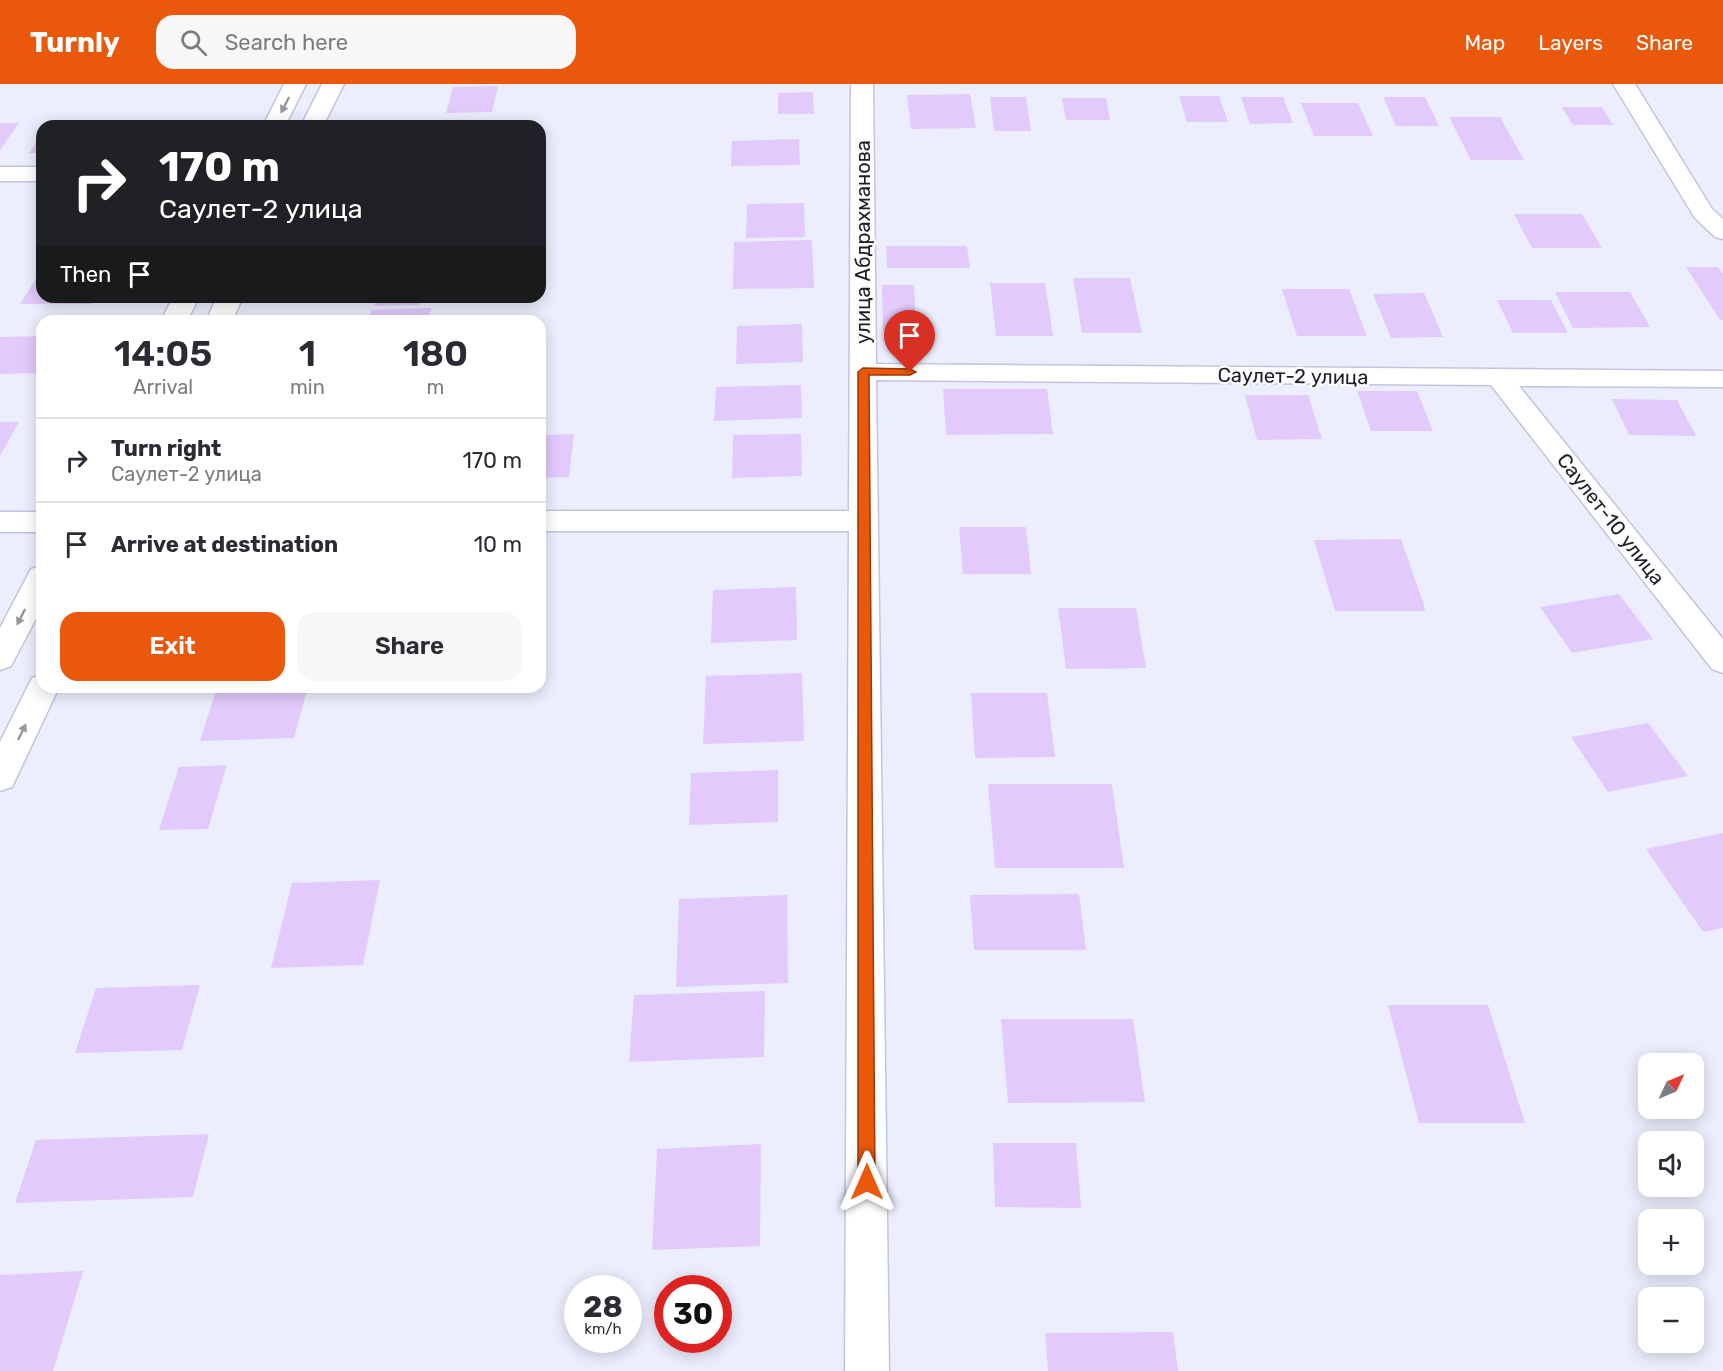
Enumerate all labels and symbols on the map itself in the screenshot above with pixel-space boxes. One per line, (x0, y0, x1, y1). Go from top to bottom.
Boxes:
one-way arrow (280, 96, 290, 114)
street label: улица Абдрахманова (851, 140, 875, 344)
pin (884, 310, 935, 372)
street label: Саулет-2 улица (1217, 363, 1369, 389)
street label: Саулет-10 улица (1552, 448, 1670, 590)
one-way arrow (16, 609, 26, 626)
one-way arrow (16, 723, 26, 741)
north arrow (1638, 1053, 1704, 1119)
position arrow (835, 1150, 899, 1214)
speed limit sign: 30 (654, 1275, 732, 1353)

